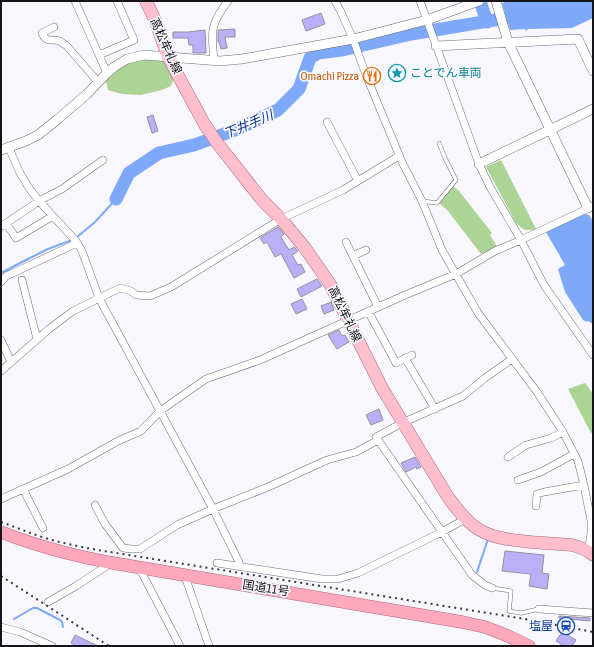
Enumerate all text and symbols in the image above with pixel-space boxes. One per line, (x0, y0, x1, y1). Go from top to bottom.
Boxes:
street label: 高松牟礼線 (147, 16, 185, 76)
place icon: ことでん車両 (387, 63, 407, 83)
restaurant icon: Omachi Pizza (362, 66, 382, 86)
place label: ことでん車両 (410, 66, 482, 80)
place label: Omachi Pizza (300, 69, 359, 83)
water label: 下井手川 (221, 107, 277, 142)
street label: 高松牟礼線 (326, 284, 364, 344)
street label: 国道11号 (242, 577, 290, 599)
station icon: 塩屋 (556, 616, 576, 636)
place label: 塩屋 (529, 619, 553, 633)

